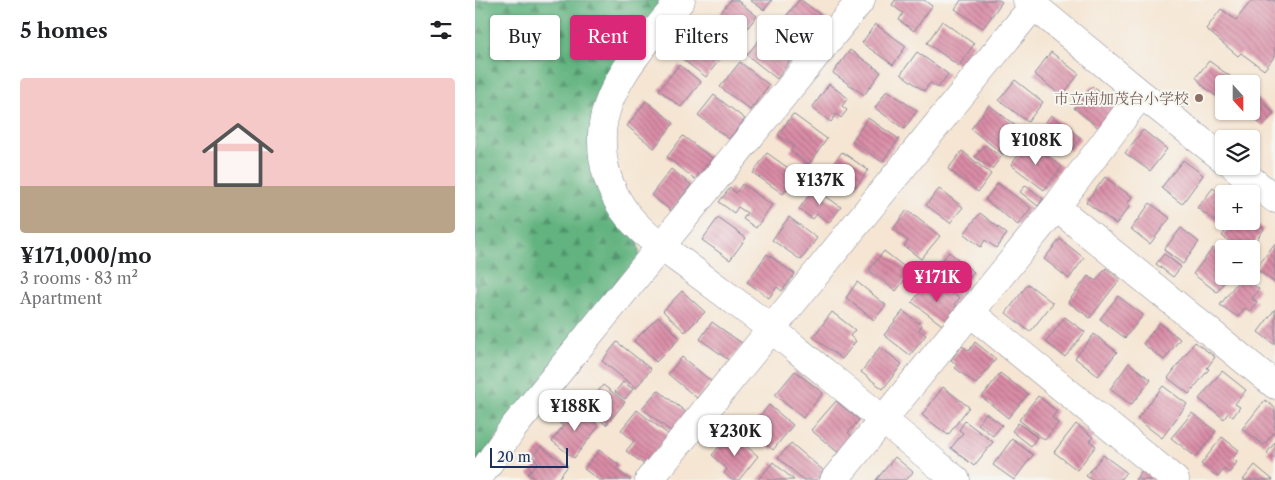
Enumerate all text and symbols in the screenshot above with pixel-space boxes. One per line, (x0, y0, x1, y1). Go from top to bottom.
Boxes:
chip: Buy (490, 15, 560, 60)
chip: Rent (570, 15, 646, 60)
chip: Filters (656, 15, 747, 60)
chip: New (757, 15, 832, 60)
icon: filters (427, 16, 455, 44)
text: 5 homes (20, 18, 108, 43)
north arrow (1215, 75, 1260, 120)
map controls (1215, 75, 1260, 285)
place label: 市立南加茂台小学校 (1054, 89, 1189, 108)
marker: 市立南加茂台小学校 (1193, 92, 1205, 104)
icon: home (193, 110, 283, 200)
pin: ¥108K (1001, 124, 1071, 166)
text: ¥108K (1011, 130, 1061, 150)
button: layers (1215, 130, 1260, 175)
pin: ¥137K (785, 164, 855, 206)
text: ¥137K (796, 170, 844, 190)
button: + (1215, 185, 1260, 230)
button: − (1215, 240, 1260, 285)
text: ¥171,000/mo (20, 243, 152, 268)
pin: ¥171K (902, 260, 972, 303)
text: ¥171K (914, 267, 960, 287)
text: 3 rooms · 83 m² (20, 268, 138, 288)
text: Apartment (20, 288, 102, 308)
pin: ¥188K (540, 390, 610, 432)
text: ¥188K (550, 396, 600, 416)
pin: ¥230K (700, 414, 770, 457)
text: ¥230K (709, 421, 761, 441)
scale bar (490, 445, 567, 468)
text: 20 m (497, 448, 531, 466)

